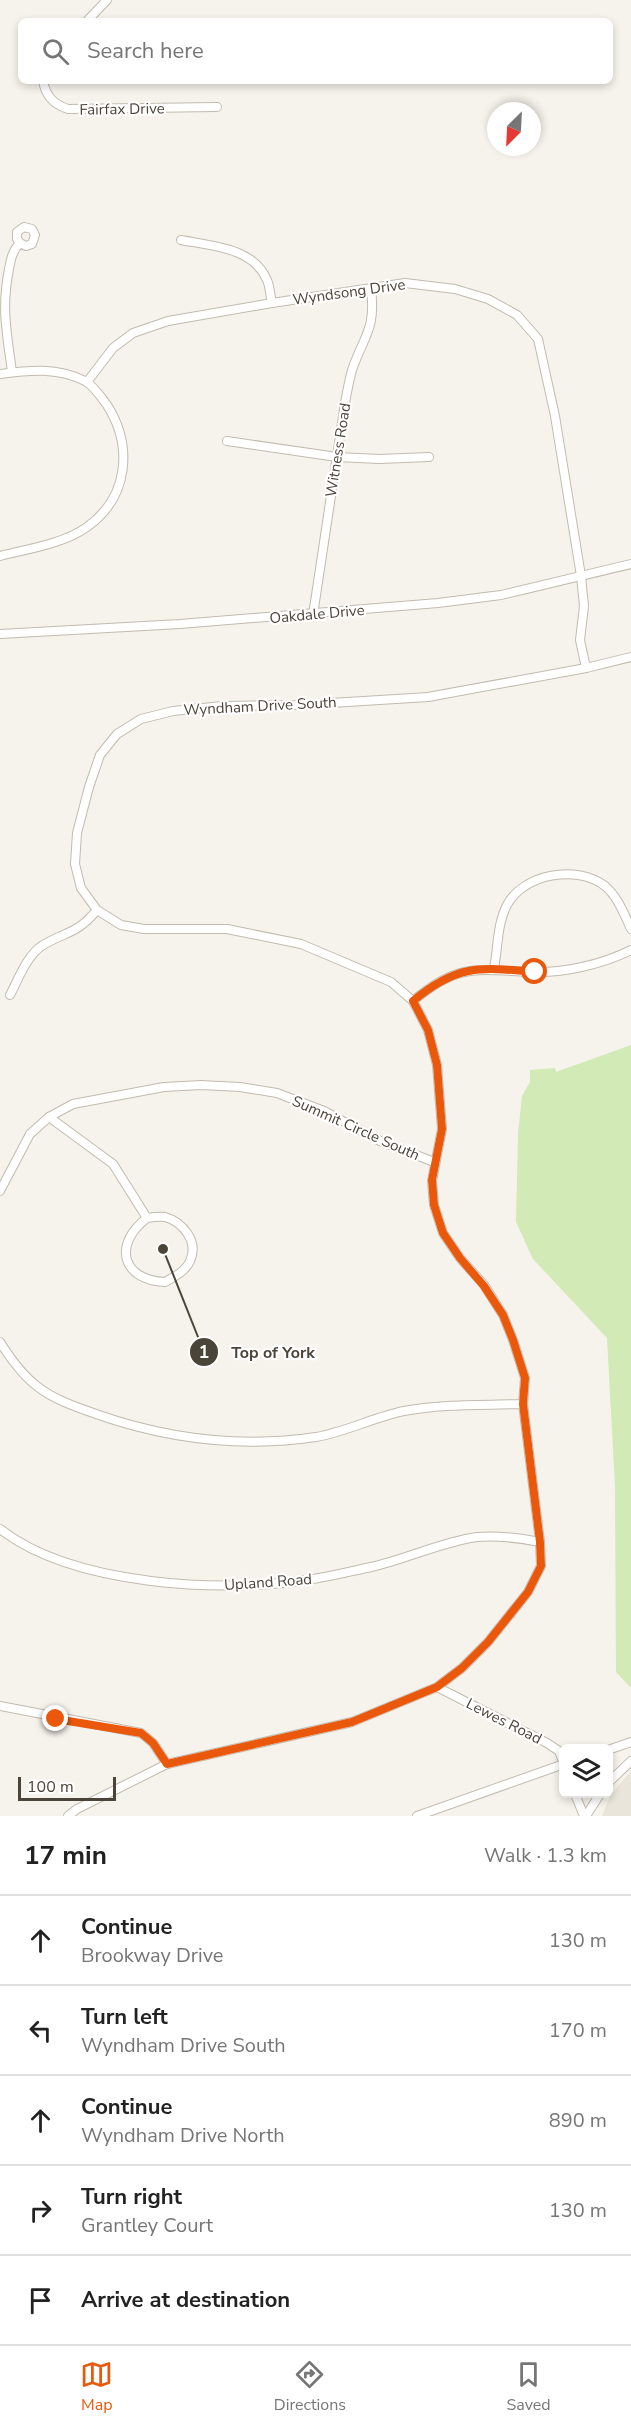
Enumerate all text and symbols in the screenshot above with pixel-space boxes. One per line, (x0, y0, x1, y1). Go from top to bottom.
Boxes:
search box (18, 18, 613, 84)
icon: search (39, 35, 72, 68)
text: Search here (87, 36, 204, 66)
street label: Fairfax Drive (79, 98, 165, 120)
north arrow (487, 102, 541, 156)
street label: Wyndsong Drive (291, 274, 407, 310)
street label: Witness Road (321, 402, 355, 498)
street label: Oakdale Drive (269, 600, 365, 628)
street label: Wyndham Drive South (183, 692, 337, 720)
route start (521, 958, 547, 984)
street label: Summit Circle South (289, 1091, 423, 1165)
callout: Top of York (189, 1335, 327, 1369)
text: 1 (199, 1340, 209, 1364)
text: Top of York (231, 1342, 315, 1364)
street label: Upland Road (223, 1569, 313, 1595)
street label: Lewes Road (463, 1693, 545, 1749)
route end (42, 1705, 68, 1731)
map controls (559, 1744, 613, 1798)
button: layers (559, 1744, 613, 1798)
scale bar (18, 1774, 116, 1802)
text: 100 m (27, 1776, 74, 1798)
text: 17 min (24, 1838, 107, 1873)
text: Walk · 1.3 km (484, 1842, 607, 1869)
text: Continue (81, 1912, 172, 1942)
icon: ahead (24, 1924, 57, 1957)
text: 130 m (549, 1927, 607, 1954)
text: Brookway Drive (81, 1942, 223, 1969)
text: Turn left (81, 2002, 168, 2032)
icon: left (24, 2014, 57, 2047)
text: 170 m (549, 2017, 607, 2044)
text: Wyndham Drive South (81, 2032, 286, 2059)
text: Continue (81, 2092, 172, 2122)
icon: ahead (24, 2104, 57, 2137)
text: 890 m (549, 2107, 607, 2134)
text: Wyndham Drive North (81, 2122, 285, 2149)
text: Turn right (81, 2182, 182, 2212)
icon: right (24, 2194, 57, 2227)
text: 130 m (549, 2197, 607, 2224)
text: Grantley Court (81, 2212, 213, 2239)
icon: arrive (24, 2284, 57, 2317)
text: Arrive at destination (81, 2285, 290, 2315)
tab: Map (80, 2358, 113, 2416)
tab: Directions (274, 2358, 346, 2416)
tab: Saved (507, 2358, 551, 2416)

